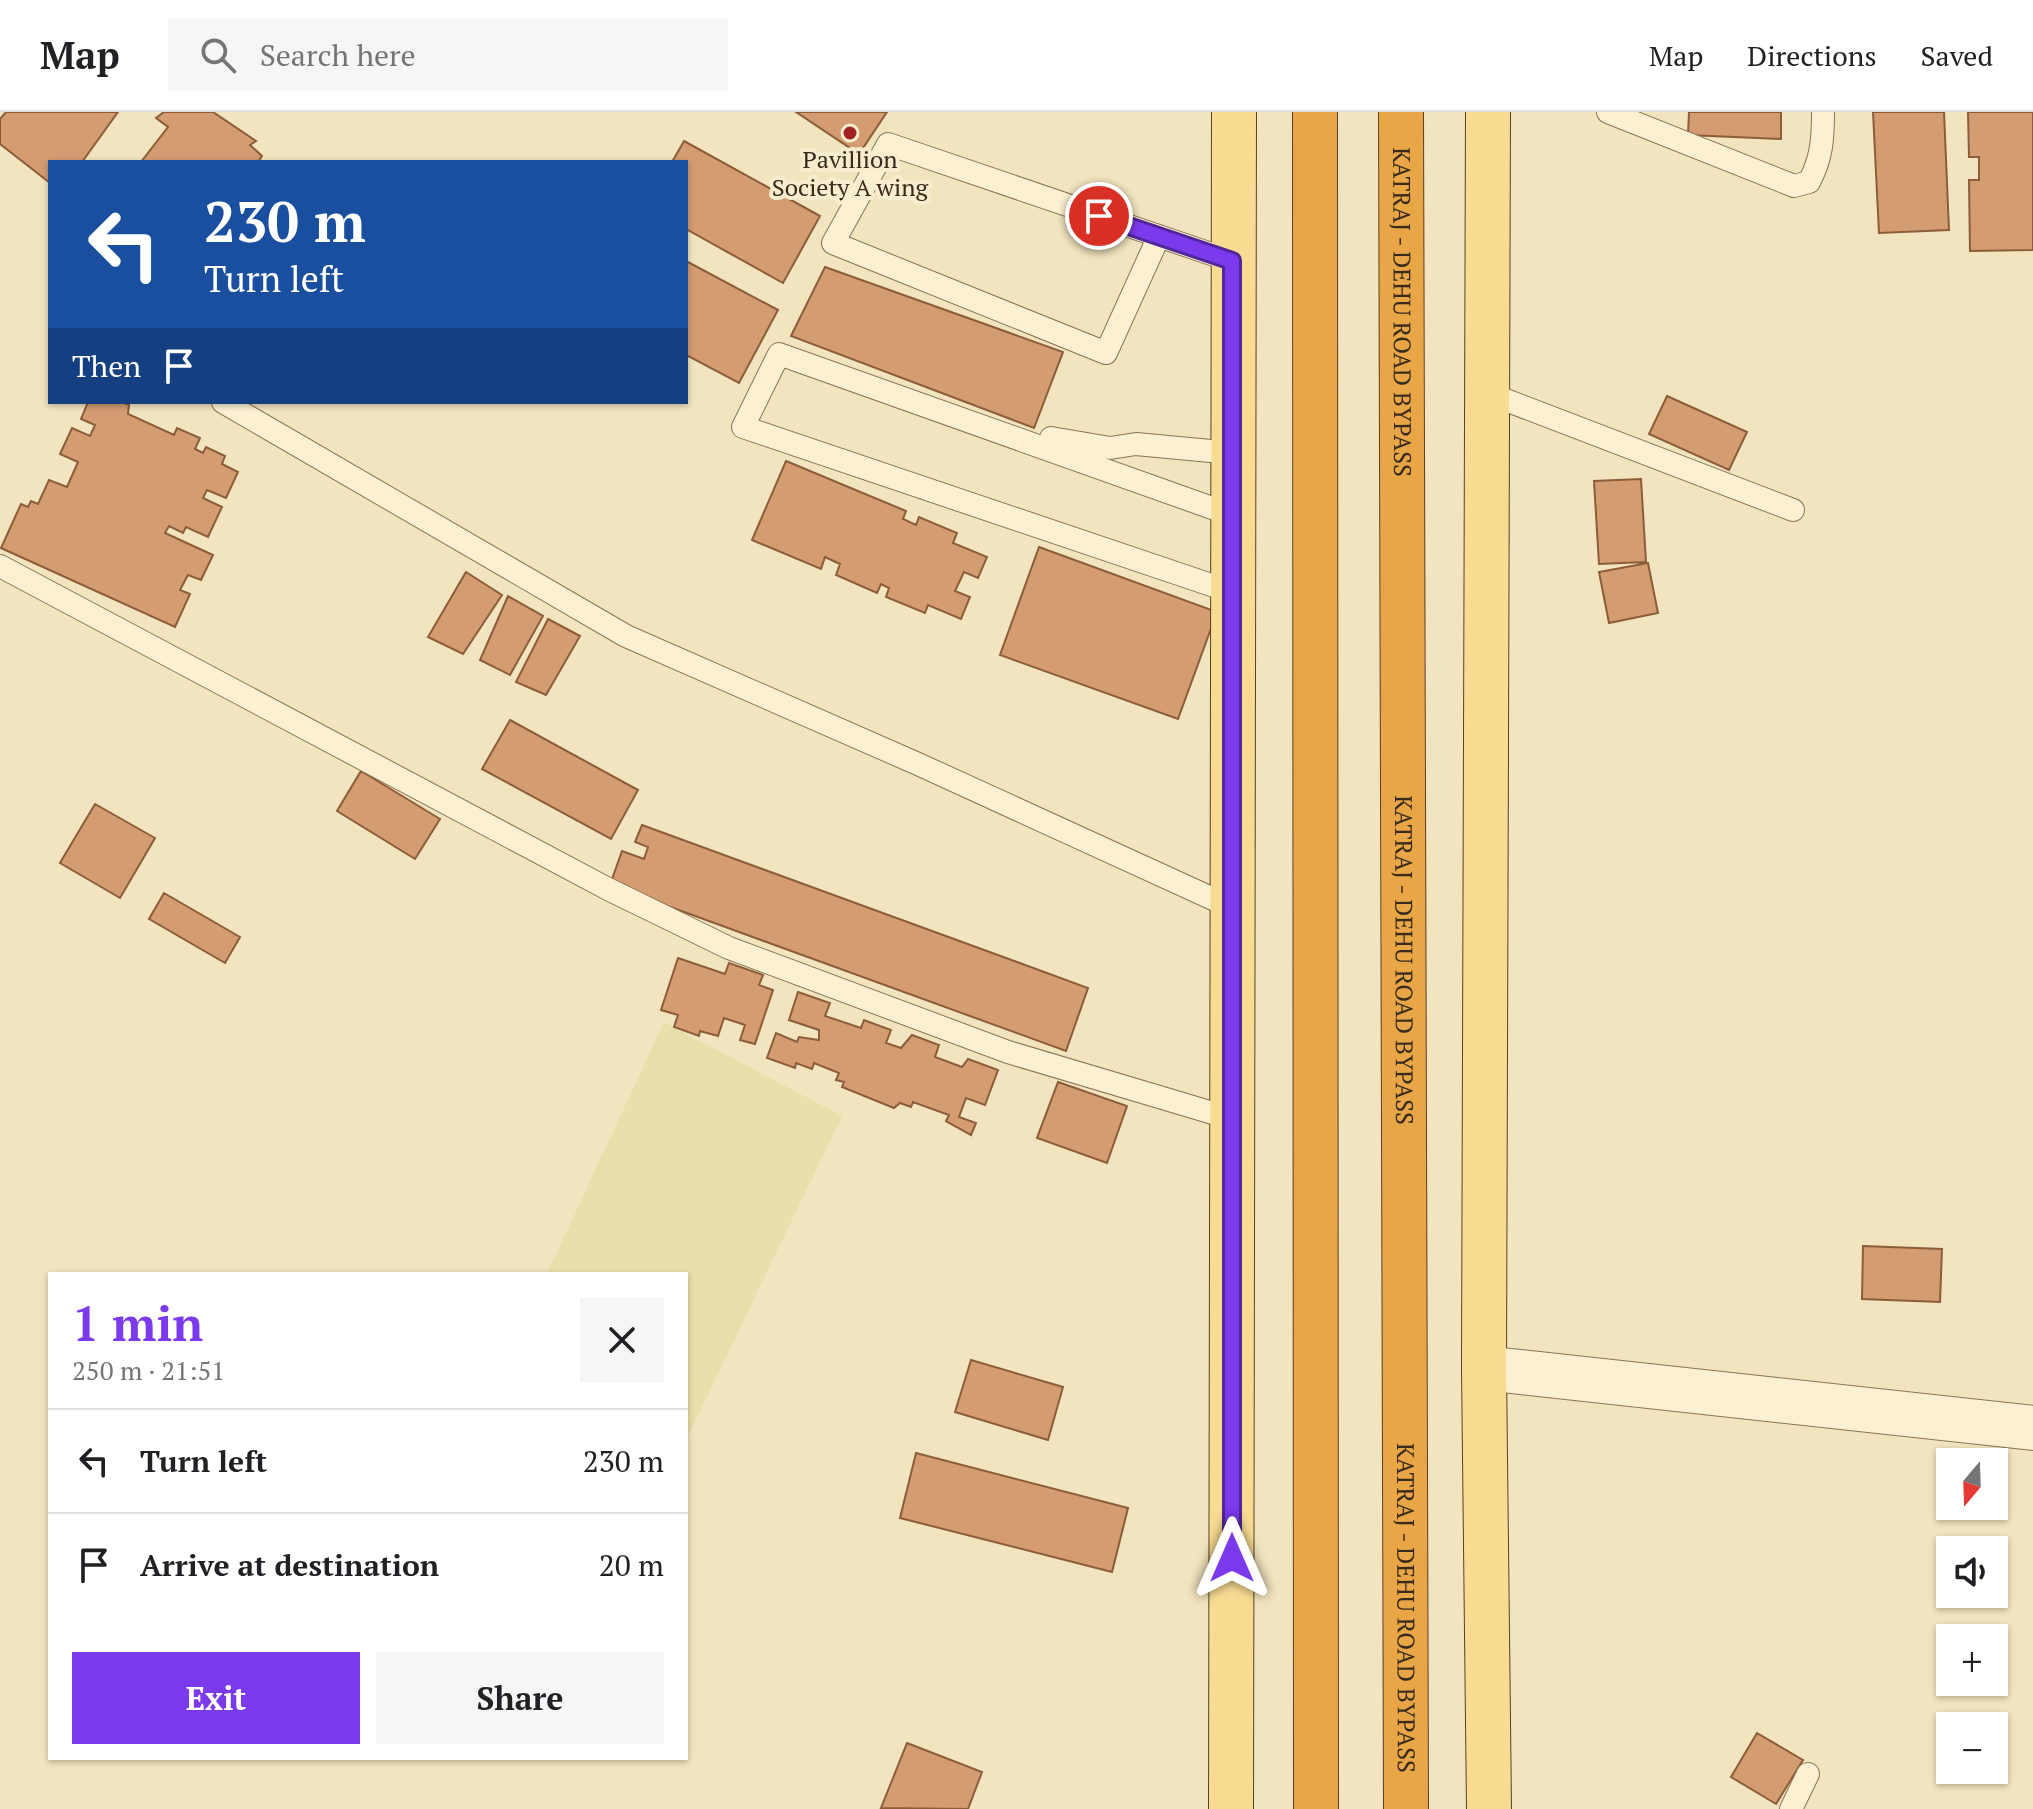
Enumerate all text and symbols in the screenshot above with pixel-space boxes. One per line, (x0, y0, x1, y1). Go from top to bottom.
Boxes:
search box (168, 19, 728, 91)
text: Map (40, 30, 120, 80)
icon: search (196, 33, 240, 77)
text: Search here (260, 35, 416, 75)
text: Map (1649, 37, 1703, 74)
text: Directions (1747, 37, 1877, 74)
text: Saved (1921, 37, 1993, 74)
marker: Pavillion Society A wing (841, 124, 859, 142)
place label: Pavillion Society A wing (772, 143, 929, 203)
street label: KATRAJ - DEHU ROAD BYPASS (1386, 147, 1419, 477)
pin (1065, 182, 1133, 250)
text: 230 m (204, 184, 366, 258)
icon: left (72, 192, 176, 296)
icon: arrive (1077, 194, 1121, 238)
text: Turn left (204, 255, 344, 302)
icon: arrive (157, 344, 201, 388)
text: Then (72, 346, 141, 386)
street label: KATRAJ - DEHU ROAD BYPASS (1388, 795, 1421, 1125)
text: 1 min (72, 1291, 203, 1355)
button: close (580, 1298, 664, 1382)
text: 250 m · 21:51 (72, 1353, 225, 1387)
icon: left (72, 1439, 116, 1483)
text: Turn left (140, 1441, 267, 1481)
text: 230 m (583, 1441, 664, 1481)
street label: KATRAJ - DEHU ROAD BYPASS (1390, 1443, 1423, 1773)
north arrow (1936, 1448, 2008, 1520)
map controls (1936, 1448, 2008, 1784)
position arrow (1190, 1516, 1274, 1600)
button: sound (1936, 1536, 2008, 1608)
icon: arrive (72, 1543, 116, 1587)
text: Arrive at destination (140, 1545, 439, 1585)
text: 20 m (599, 1545, 664, 1585)
button: + (1936, 1624, 2008, 1696)
button: Exit (72, 1652, 360, 1744)
button: Share (376, 1652, 664, 1744)
button: − (1936, 1712, 2008, 1784)

